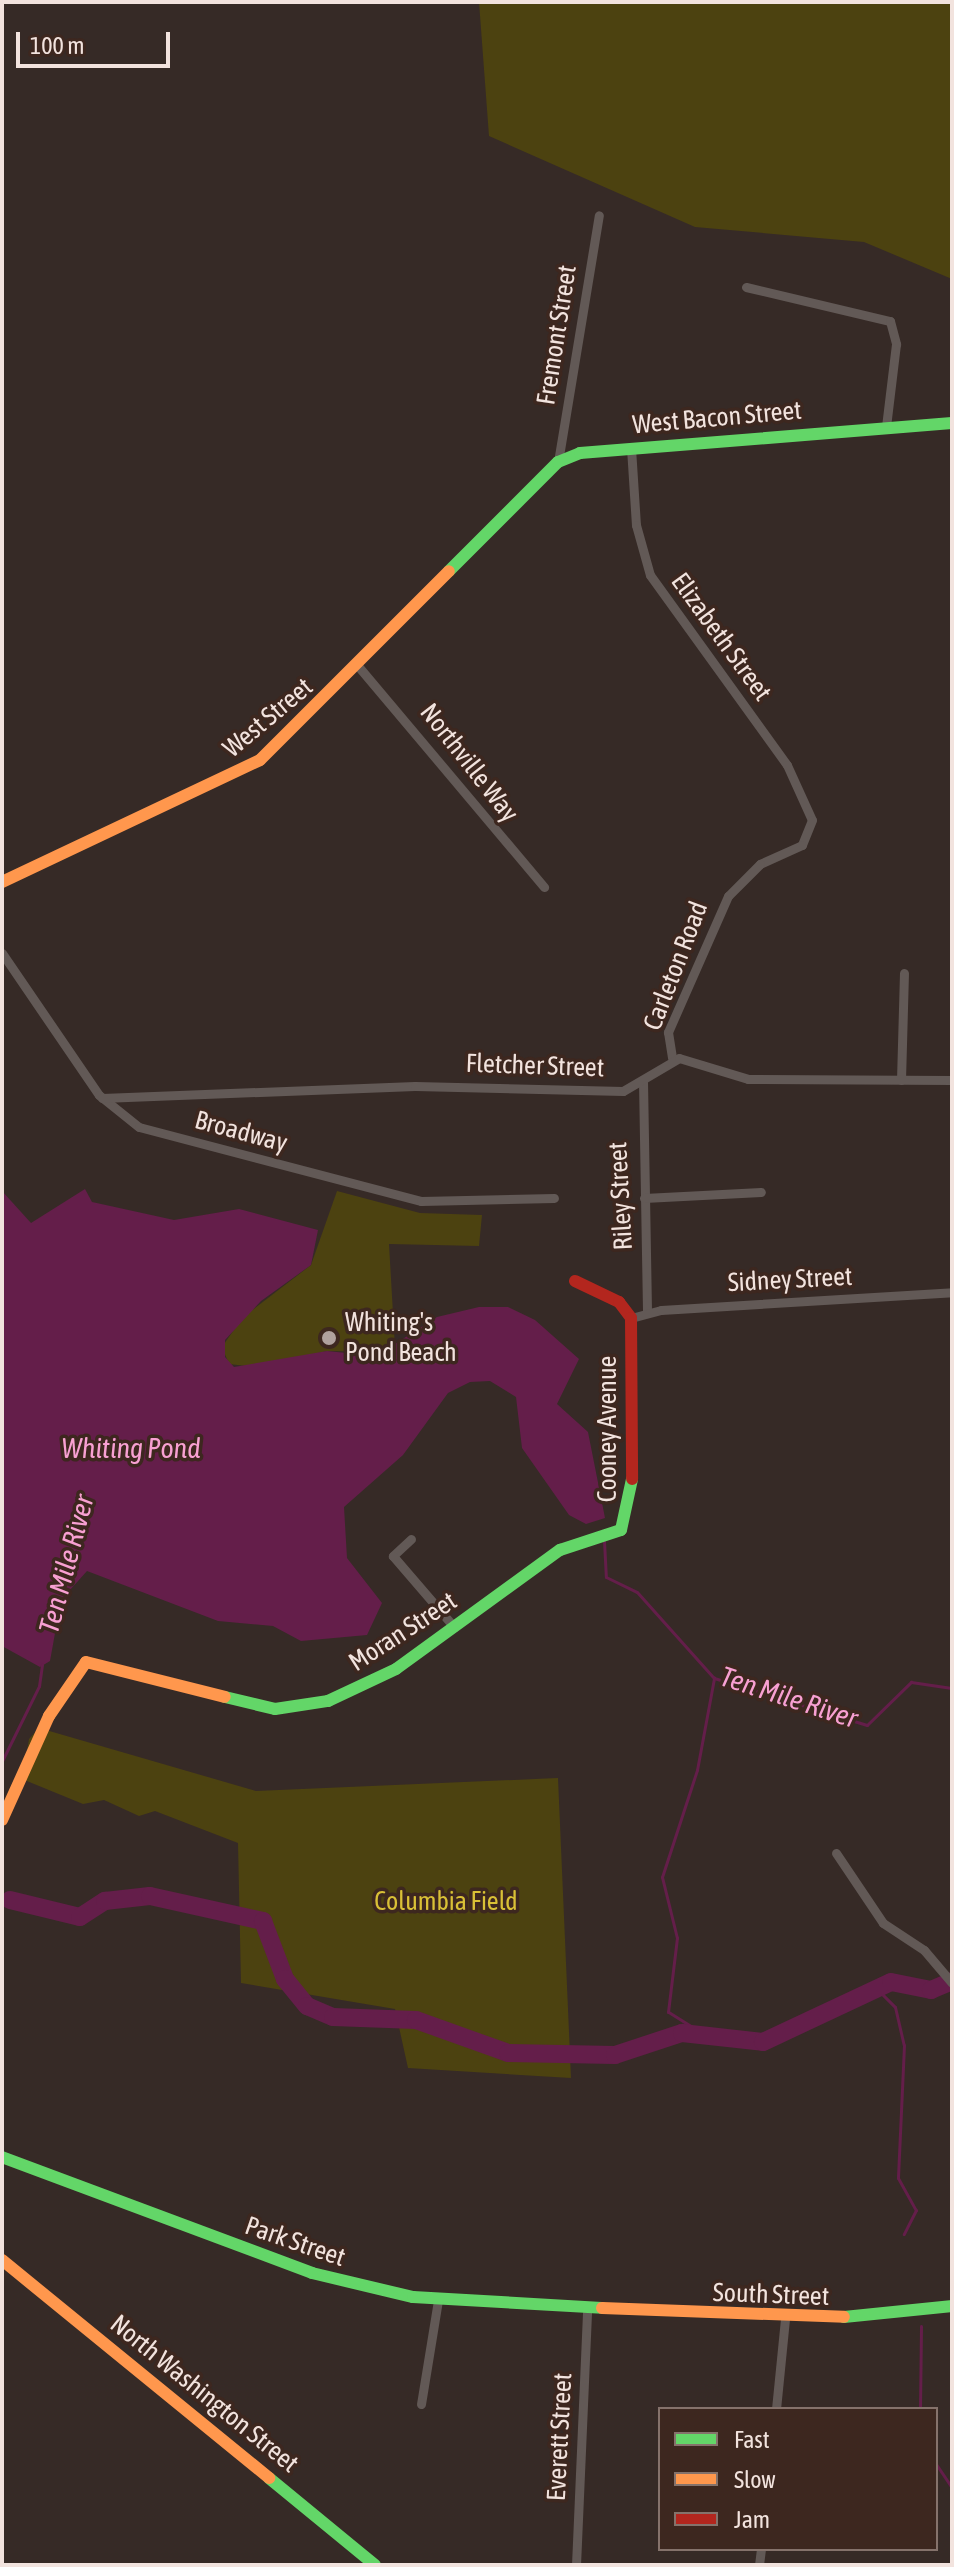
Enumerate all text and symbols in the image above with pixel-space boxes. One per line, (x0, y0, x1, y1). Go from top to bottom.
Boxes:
scale bar (20, 16, 174, 66)
text: 100 m (30, 32, 84, 59)
street label: Fremont Street (531, 263, 583, 407)
street label: West Bacon Street (631, 395, 803, 441)
street label: Elizabeth Street (664, 567, 778, 707)
street label: West Street (217, 672, 319, 764)
street label: Northville Way (413, 698, 525, 828)
street label: Carleton Road (637, 897, 715, 1035)
street label: Fletcher Street (465, 1048, 605, 1084)
street label: Broadway (191, 1105, 291, 1159)
street label: Riley Street (603, 1141, 639, 1251)
street label: Sidney Street (727, 1261, 853, 1299)
place label: Whiting's Pond Beach (345, 1307, 457, 1368)
marker: Whiting's Pond Beach (320, 1329, 338, 1347)
street label: Cooney Avenue (592, 1356, 624, 1502)
water label: Whiting Pond (62, 1431, 200, 1465)
water label: Ten Mile River (31, 1491, 101, 1637)
street label: Moran Street (343, 1586, 463, 1678)
water label: Ten Mile River (716, 1659, 862, 1735)
park label: Columbia Field (374, 1886, 518, 1918)
street label: Park Street (241, 2210, 349, 2274)
street label: South Street (712, 2277, 830, 2313)
street label: North Washington Street (104, 2309, 304, 2479)
street label: Everett Street (541, 2372, 579, 2502)
legend (658, 2407, 938, 2551)
text: Fast (734, 2426, 770, 2453)
text: Slow (734, 2466, 776, 2493)
text: Jam (734, 2506, 770, 2533)

